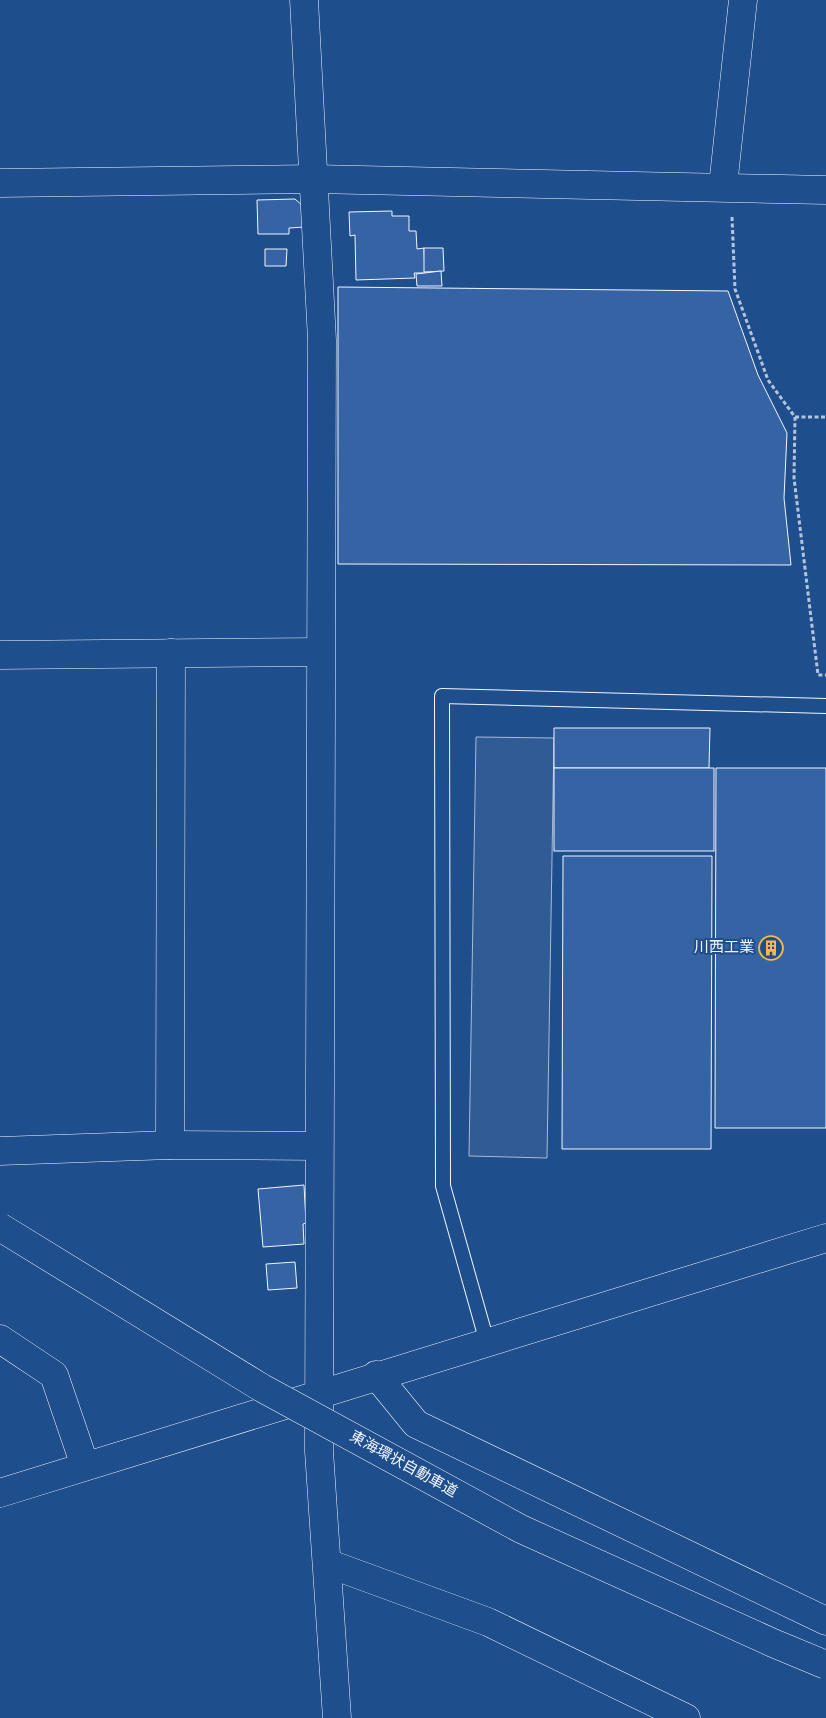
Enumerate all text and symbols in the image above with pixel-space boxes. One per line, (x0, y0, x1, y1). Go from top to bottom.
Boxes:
building icon: 川西工業 (758, 935, 784, 961)
place label: 川西工業 (694, 939, 754, 958)
street label: 東海環状自動車道 (346, 1427, 461, 1502)

